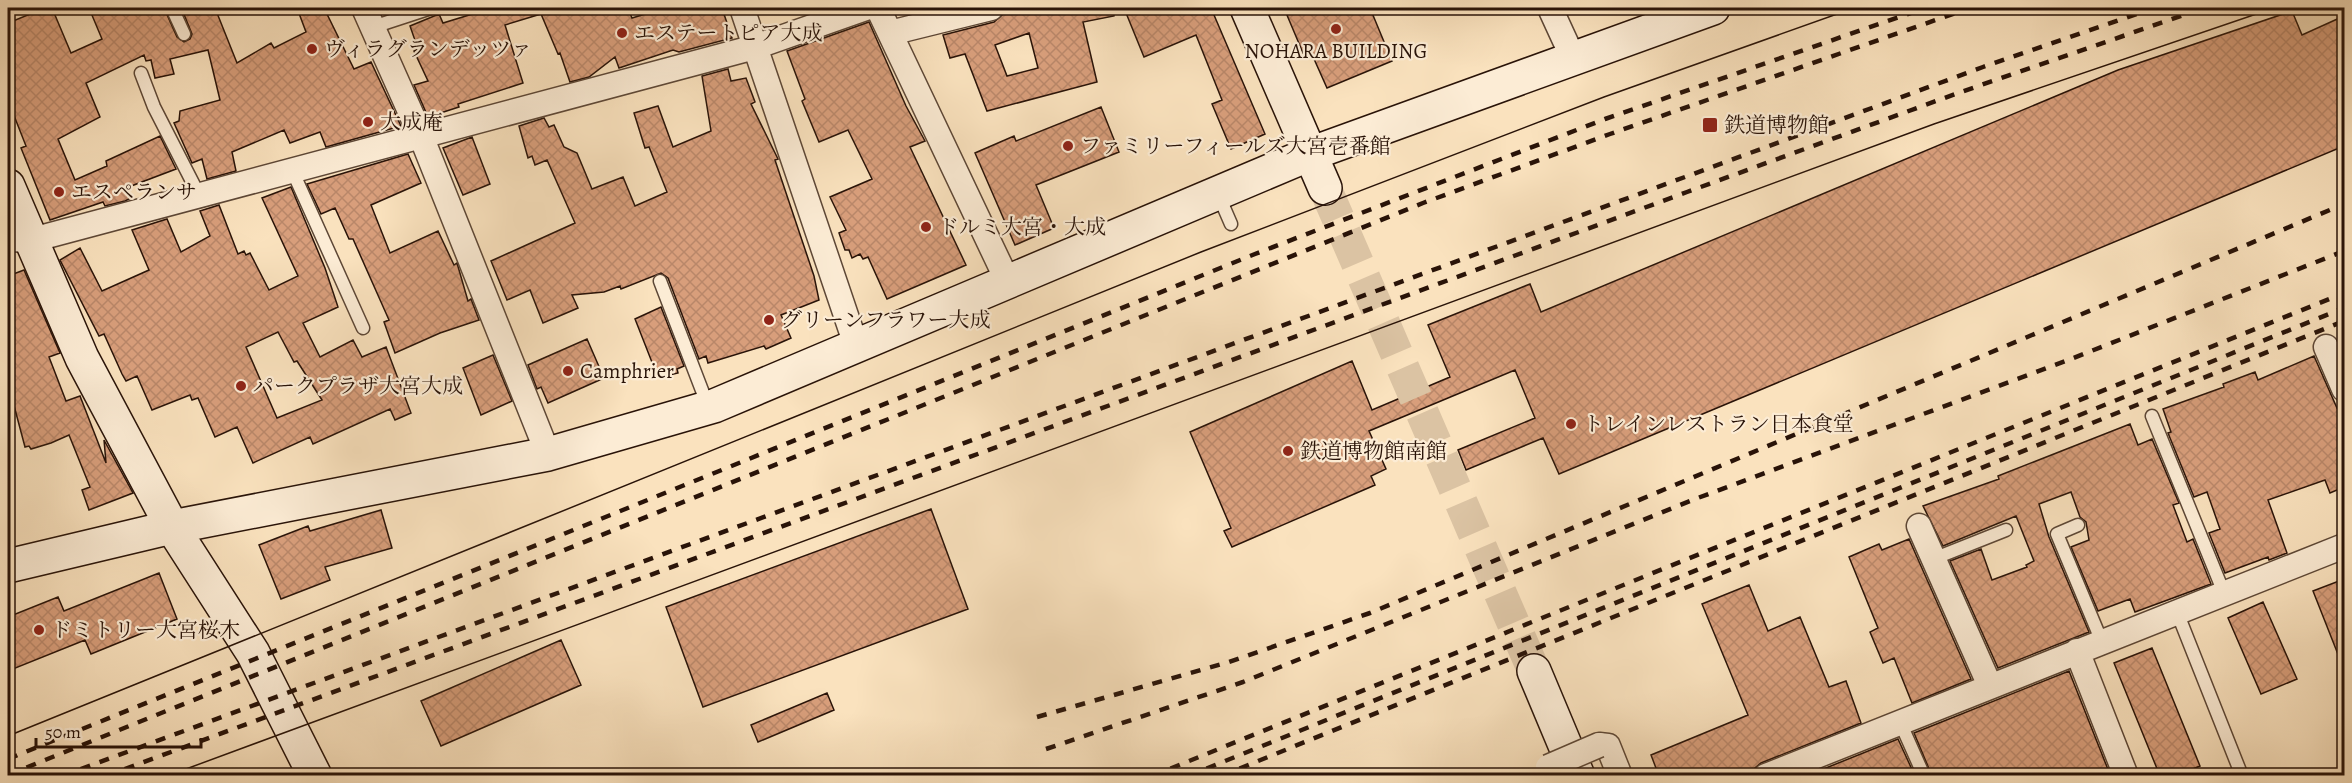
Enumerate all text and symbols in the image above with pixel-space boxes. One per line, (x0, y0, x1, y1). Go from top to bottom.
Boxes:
place label: エステートピア大成 (634, 19, 823, 47)
marker: NOHARA BUILDING (1329, 22, 1343, 36)
marker: エステートピア大成 (615, 26, 629, 40)
place label: ヴィラグランデッツァ (324, 35, 532, 63)
place label: NOHARA BUILDING (1245, 37, 1427, 65)
marker: ヴィラグランデッツァ (305, 42, 319, 56)
place label: 大成庵 (380, 108, 443, 136)
place label: 鉄道博物館 (1724, 111, 1829, 139)
marker: 大成庵 (361, 115, 375, 129)
marker: 鉄道博物館 (1701, 116, 1719, 134)
place label: ファミリーフィールズ大宮壱番館 (1080, 132, 1391, 160)
marker: ファミリーフィールズ大宮壱番館 (1061, 139, 1075, 153)
place label: エスペランサ (71, 178, 197, 206)
marker: エスペランサ (52, 185, 66, 199)
place label: ドルミ大宮・大成 (938, 213, 1106, 241)
marker: ドルミ大宮・大成 (919, 220, 933, 234)
place label: グリーンフラワー大成 (781, 306, 991, 334)
marker: グリーンフラワー大成 (762, 313, 776, 327)
place label: Camphrier (580, 357, 674, 385)
marker: Camphrier (561, 364, 575, 378)
place label: パークプラザ大宮大成 (253, 372, 463, 400)
marker: パークプラザ大宮大成 (234, 379, 248, 393)
place label: トレインレストラン日本食堂 (1583, 410, 1854, 438)
marker: トレインレストラン日本食堂 (1564, 417, 1578, 431)
place label: 鉄道博物館南館 (1300, 437, 1447, 465)
marker: 鉄道博物館南館 (1281, 444, 1295, 458)
place label: ドミトリー大宮桜木 (51, 616, 240, 644)
marker: ドミトリー大宮桜木 (32, 623, 46, 637)
scale bar (36, 711, 201, 749)
text: 50 m (45, 720, 81, 744)

